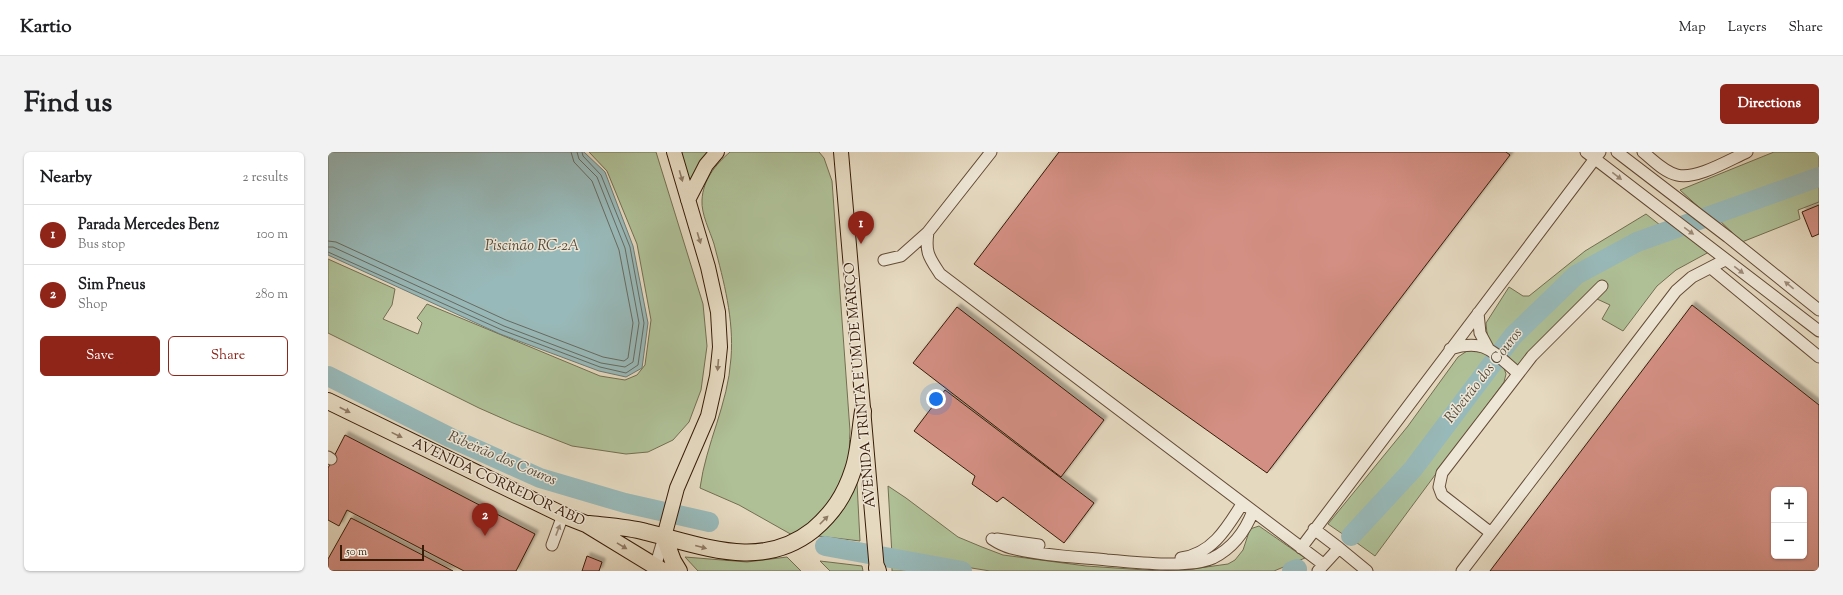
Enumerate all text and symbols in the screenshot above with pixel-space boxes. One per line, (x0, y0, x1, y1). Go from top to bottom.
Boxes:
text: Kartio (20, 14, 72, 41)
text: Map (1679, 18, 1706, 38)
text: Layers (1728, 18, 1766, 38)
text: Share (1788, 18, 1823, 38)
text: Find us (24, 84, 112, 124)
button: Directions (1720, 84, 1819, 124)
text: Nearby (40, 166, 92, 190)
text: 2 results (243, 169, 288, 187)
one-way arrow (678, 170, 684, 182)
one-way arrow (1612, 172, 1623, 180)
pin: 1 (848, 211, 874, 244)
text: Parada Mercedes Benz (78, 215, 219, 236)
text: 1 (51, 226, 55, 244)
text: 100 m (256, 226, 288, 244)
one-way arrow (1683, 227, 1694, 235)
one-way arrow (696, 232, 702, 244)
text: Bus stop (78, 236, 125, 254)
water label: Piscinão RC-2A (485, 236, 579, 257)
street label: AVENIDA TRINTA E UM DE MARÇO (840, 261, 882, 509)
one-way arrow (1734, 266, 1745, 275)
text: Sim Pneus (78, 275, 145, 296)
one-way arrow (1783, 281, 1794, 290)
text: 2 (50, 286, 56, 304)
text: 280 m (255, 286, 288, 304)
text: Shop (78, 296, 107, 314)
water label: Ribeirão dos Couros (1440, 324, 1528, 428)
button: Save (40, 336, 160, 376)
button: Share (168, 336, 288, 376)
one-way arrow (715, 359, 722, 371)
your location (926, 389, 946, 409)
one-way arrow (339, 406, 351, 413)
water label: Ribeirão dos Couros (445, 427, 559, 491)
one-way arrow (392, 432, 403, 438)
street label: AVENIDA CORREDOR ABD (408, 434, 588, 532)
map controls (1771, 487, 1807, 559)
button: + (1771, 487, 1807, 523)
pin: 2 (472, 503, 498, 536)
one-way arrow (819, 515, 829, 524)
button: − (1771, 523, 1807, 559)
one-way arrow (555, 524, 561, 536)
one-way arrow (616, 542, 628, 549)
scale bar (340, 543, 424, 562)
text: 50 m (346, 544, 367, 560)
one-way arrow (696, 544, 708, 550)

